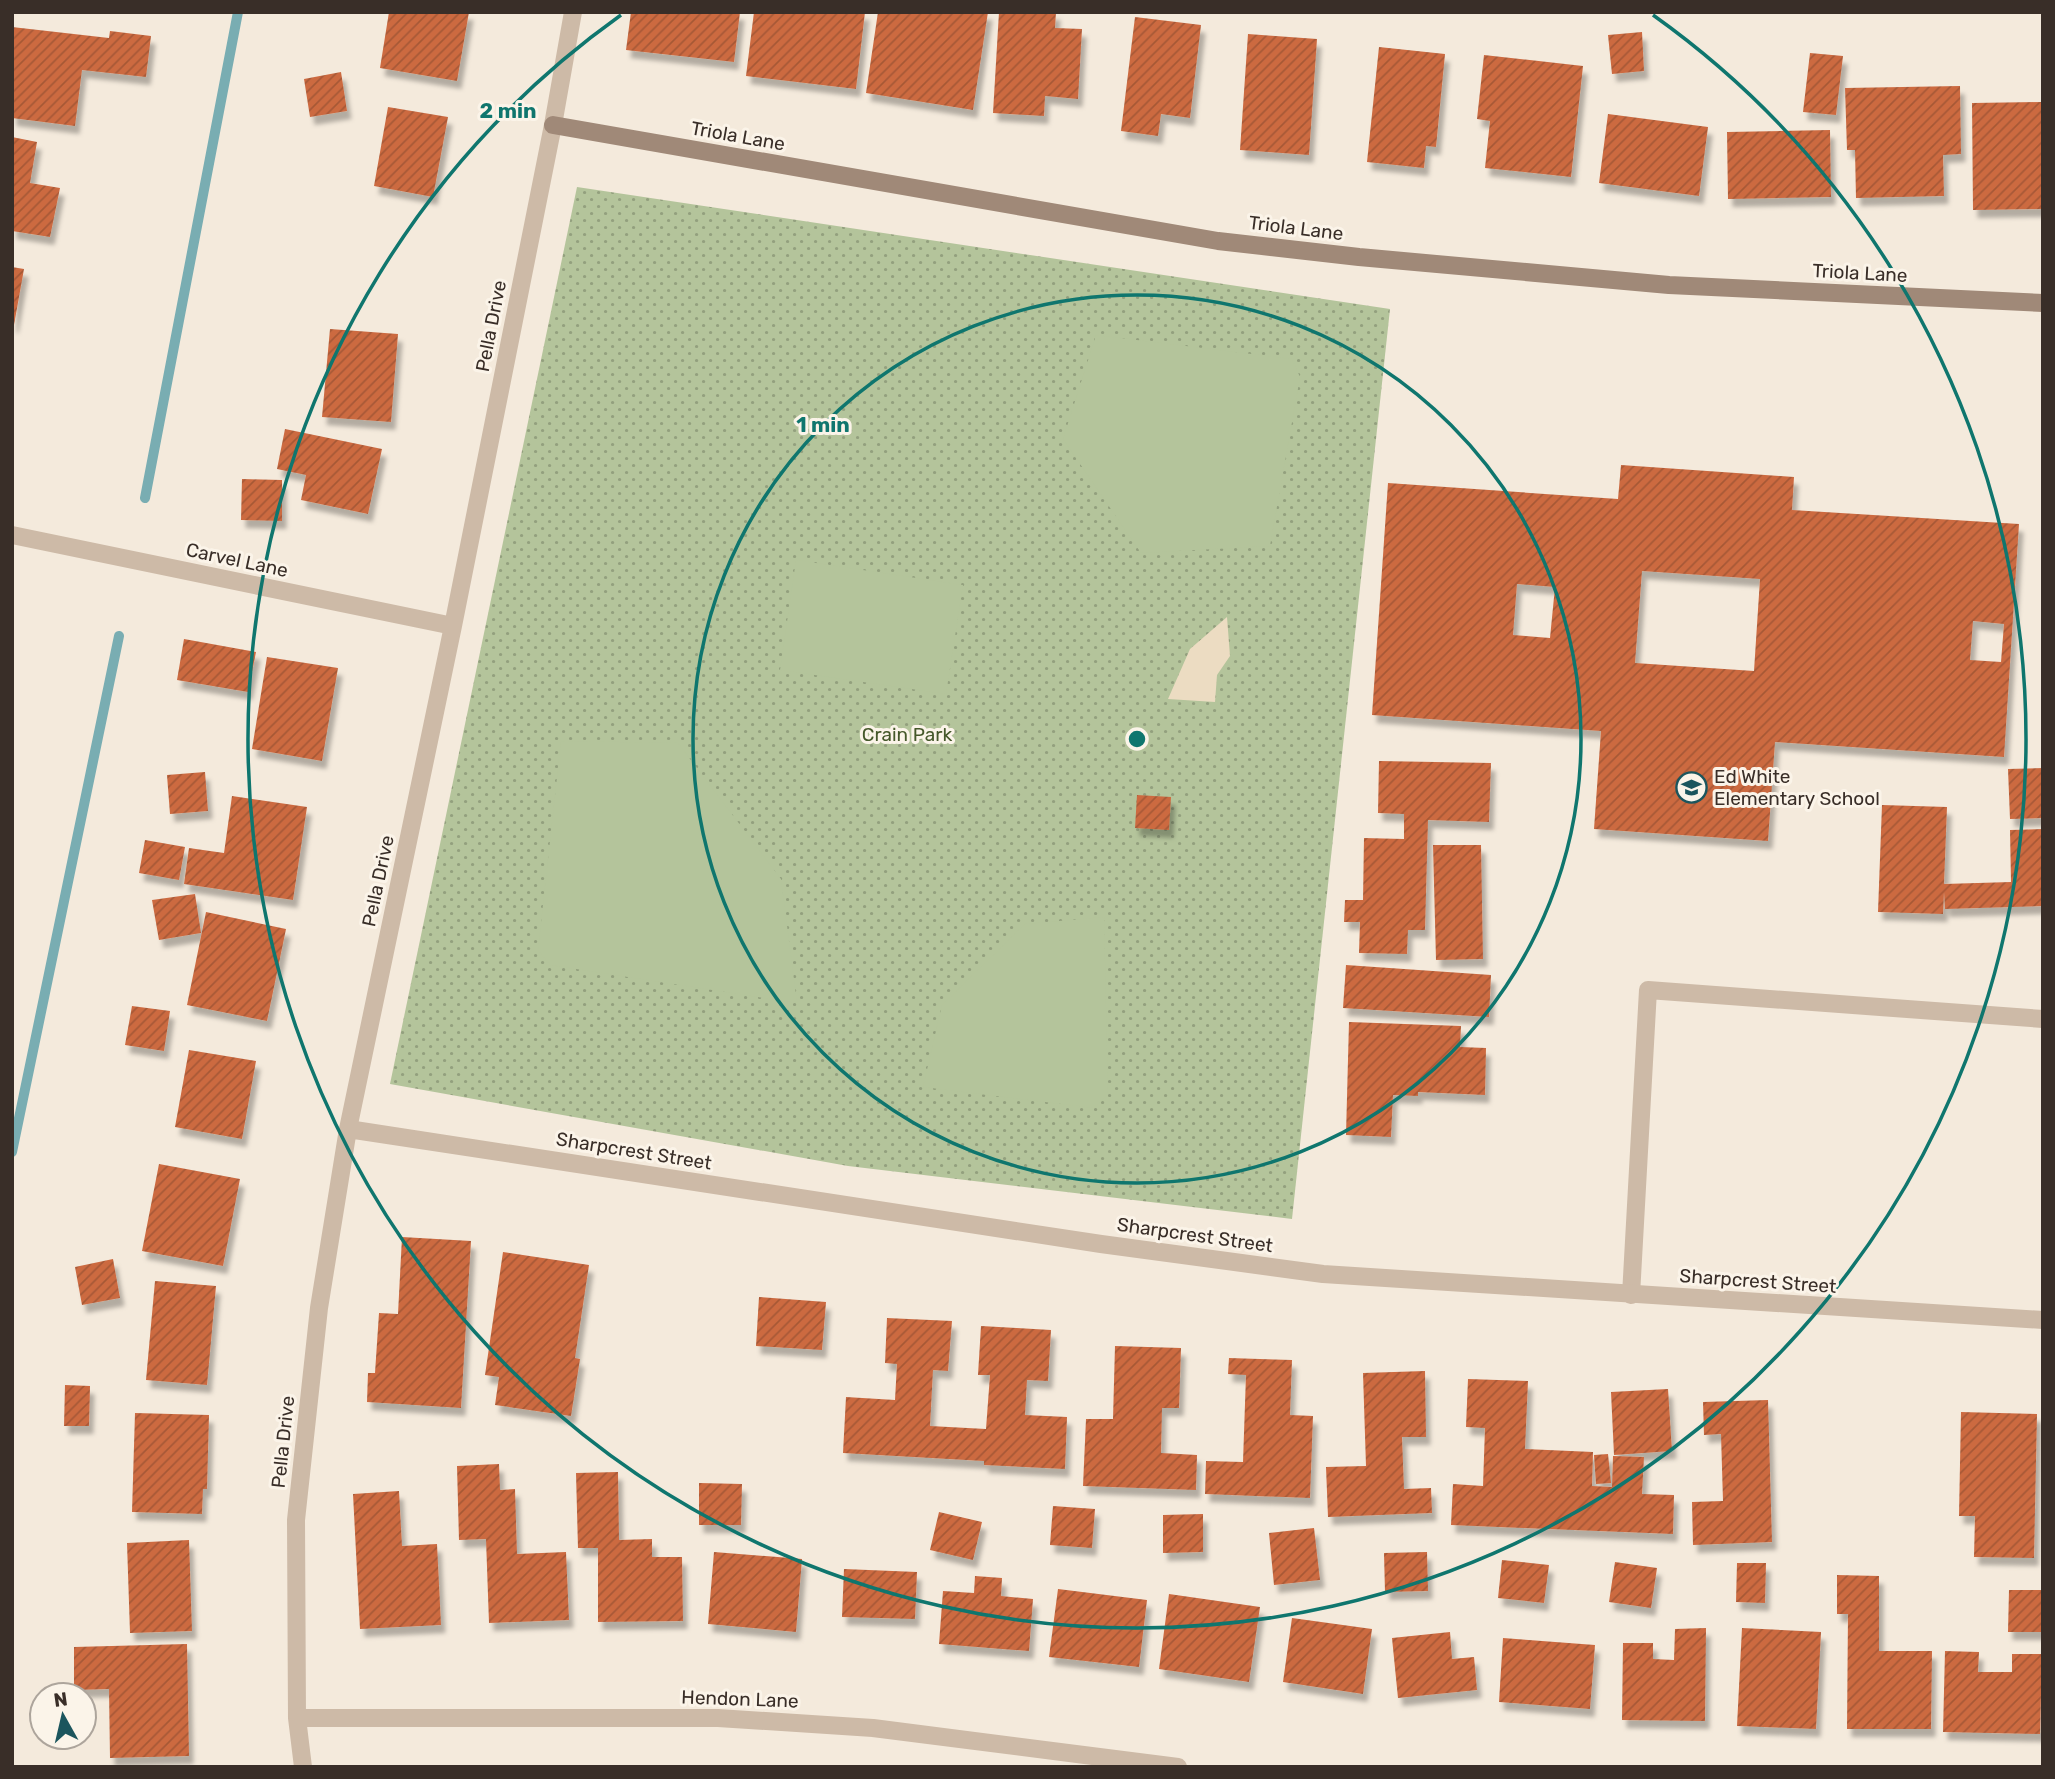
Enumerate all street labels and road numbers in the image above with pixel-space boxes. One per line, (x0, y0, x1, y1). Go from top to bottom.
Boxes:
street label: Triola Lane (689, 116, 787, 156)
street label: Triola Lane (1247, 211, 1345, 245)
street label: Triola Lane (1812, 259, 1908, 287)
street label: Pella Drive (471, 278, 511, 374)
street label: Carvel Lane (184, 538, 290, 582)
street label: Pella Drive (357, 833, 399, 929)
street label: Sharpcrest Street (555, 1127, 714, 1175)
street label: Sharpcrest Street (1116, 1213, 1275, 1257)
street label: Sharpcrest Street (1679, 1264, 1838, 1298)
street label: Pella Drive (267, 1395, 299, 1489)
street label: Hendon Lane (681, 1685, 799, 1713)

